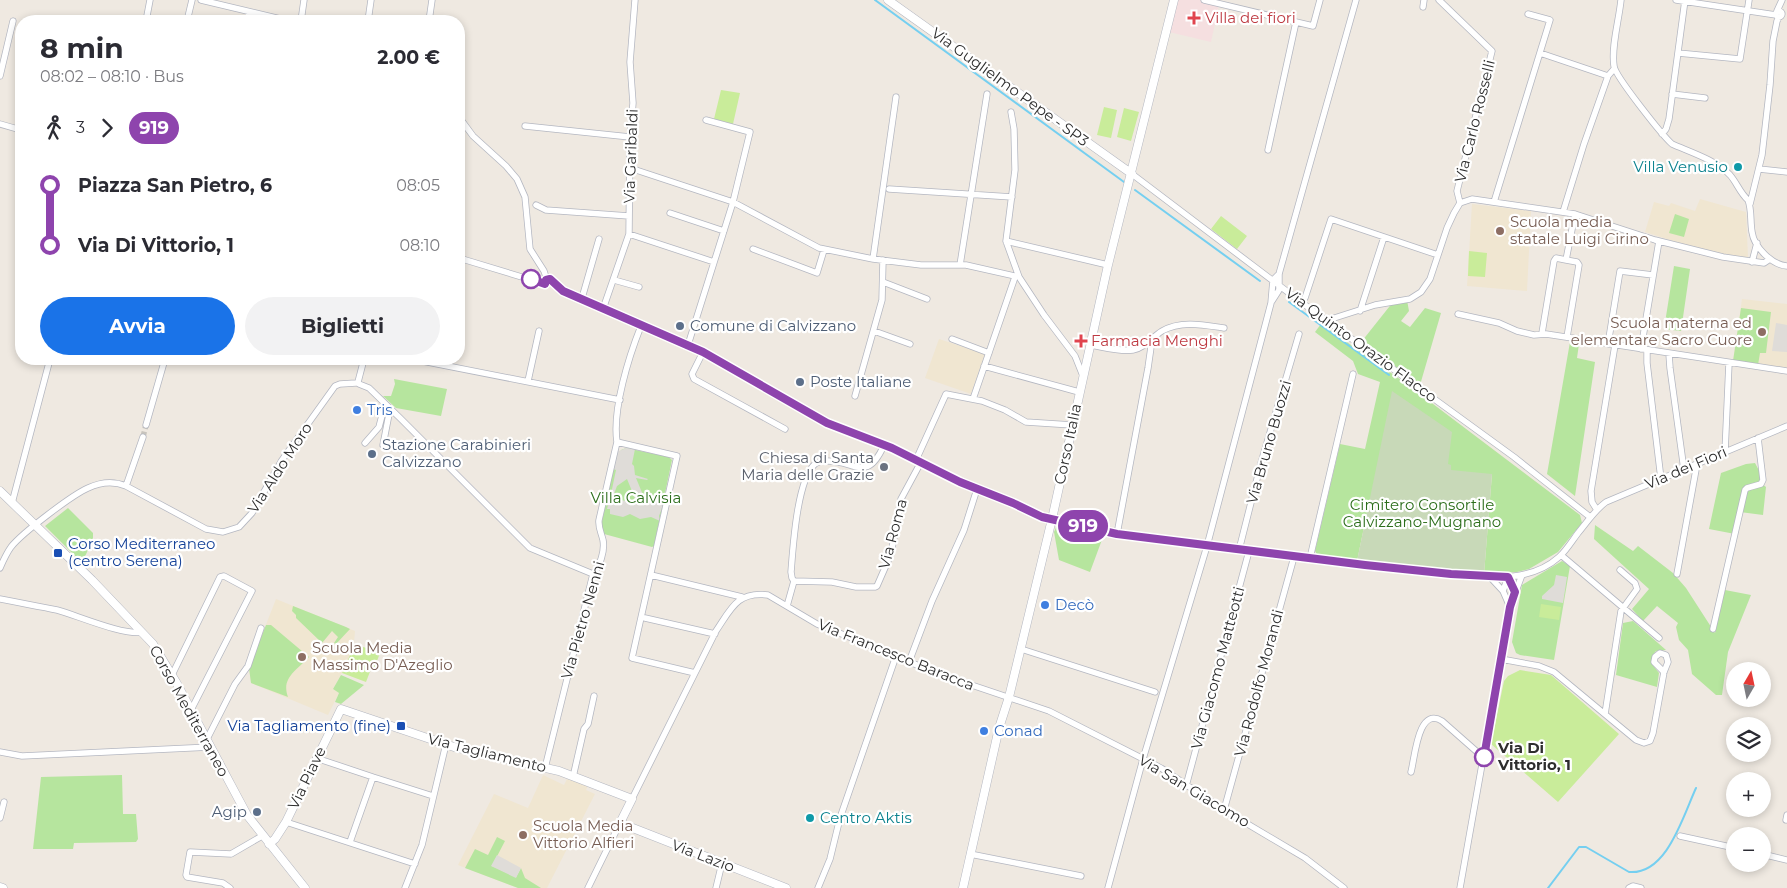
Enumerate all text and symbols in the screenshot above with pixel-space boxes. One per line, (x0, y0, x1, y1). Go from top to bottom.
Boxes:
place label: Villa dei fiori (1205, 8, 1296, 27)
marker: Villa dei fiori (1187, 11, 1201, 25)
street label: Via Guglielmo Pepe - SP3 (928, 23, 1093, 150)
text: 8 min (40, 31, 124, 65)
text: 2.00 € (377, 46, 440, 69)
street label: Via Carlo Rosselli (1450, 58, 1499, 184)
text: 08:02 – 08:10 · Bus (40, 67, 184, 86)
street label: Via Garibaldi (619, 108, 642, 204)
icon: walk (40, 114, 68, 142)
icon: forward (93, 114, 121, 142)
text: 919 (139, 117, 169, 139)
text: 3 (76, 118, 85, 137)
place label: Villa Venusio (1633, 157, 1728, 176)
marker: Villa Venusio (1732, 161, 1744, 173)
text: Piazza San Pietro, 6 (78, 174, 272, 197)
text: 08:05 (396, 176, 440, 195)
place label: Scuola media statale Luigi Cirino (1510, 212, 1649, 248)
marker: Scuola media statale Luigi Cirino (1494, 225, 1506, 237)
text: Via Di Vittorio, 1 (78, 234, 234, 257)
text: 08:10 (399, 236, 440, 255)
unlabelled marker (521, 269, 541, 289)
street label: Via Quinto Orazio Flacco (1282, 283, 1441, 406)
button: Avvia (40, 297, 235, 355)
button: Biglietti (245, 297, 440, 355)
place label: Scuola materna ed elementare Sacro Cuore (1571, 313, 1752, 349)
place label: Comune di Calvizzano (690, 316, 856, 335)
marker: Comune di Calvizzano (674, 320, 686, 332)
marker: Scuola materna ed elementare Sacro Cuore (1756, 326, 1768, 338)
place label: Farmacia Menghi (1091, 331, 1223, 350)
marker: Farmacia Menghi (1075, 335, 1087, 347)
place label: Poste Italiane (810, 372, 911, 391)
marker: Poste Italiane (794, 376, 806, 388)
street label: Via Bruno Buozzi (1242, 378, 1295, 506)
place label: Tris (367, 400, 393, 419)
street label: Corso Italia (1050, 402, 1085, 486)
marker: Tris (351, 404, 363, 416)
street label: Via Aldo Moro (243, 419, 316, 517)
place label: Stazione Carabinieri Calvizzano (382, 435, 531, 471)
street label: Via dei Fiori (1642, 442, 1730, 493)
marker: Stazione Carabinieri Calvizzano (366, 448, 378, 460)
place label: Chiesa di Santa Maria delle Grazie (741, 448, 874, 484)
marker: Chiesa di Santa Maria delle Grazie (878, 461, 890, 473)
park label: Villa Calvisia (591, 488, 681, 507)
park label: Cimitero Consortile Calvizzano-Mugnano (1343, 495, 1501, 531)
street label: Via Roma (874, 497, 911, 571)
line badge: 919 (1054, 510, 1112, 542)
text: 919 (1068, 515, 1098, 537)
place label: Corso Mediterraneo (centro Serena) (68, 534, 215, 570)
marker: Corso Mediterraneo (centro Serena) (52, 547, 64, 559)
street label: Via Pietro Nenni (557, 559, 608, 681)
street label: Via Giacomo Matteotti (1187, 584, 1248, 751)
place label: Decò (1055, 595, 1094, 614)
marker: Decò (1039, 599, 1051, 611)
street label: Via Rodolfo Morandi (1230, 607, 1287, 758)
street label: Via Francesco Baracca (815, 614, 977, 695)
place label: Scuola Media Massimo D'Azeglio (312, 638, 453, 674)
street label: Corso Mediterraneo (145, 642, 233, 780)
marker: Scuola Media Massimo D'Azeglio (296, 651, 308, 663)
north arrow (1726, 662, 1771, 708)
map controls (1726, 662, 1771, 872)
place label: Via Tagliamento (fine) (227, 716, 391, 735)
button: layers (1726, 717, 1771, 762)
marker: Via Tagliamento (fine) (395, 720, 407, 732)
place label: Conad (994, 721, 1043, 740)
marker: Conad (978, 725, 990, 737)
street label: Via Tagliamento (426, 729, 548, 776)
place label: Via Di Vittorio, 1 (1497, 738, 1571, 774)
street label: Via Piave (283, 743, 330, 812)
marker: Via Di Vittorio, 1 (1474, 747, 1494, 767)
street label: Via San Giacomo (1135, 750, 1253, 831)
button: + (1726, 772, 1771, 817)
place label: Agip (212, 802, 247, 821)
marker: Agip (251, 806, 263, 818)
place label: Centro Aktis (820, 808, 912, 827)
marker: Centro Aktis (804, 812, 816, 824)
place label: Scuola Media Vittorio Alfieri (533, 816, 634, 852)
button: − (1726, 827, 1771, 872)
marker: Scuola Media Vittorio Alfieri (517, 829, 529, 841)
street label: Via Lazio (669, 835, 737, 876)

